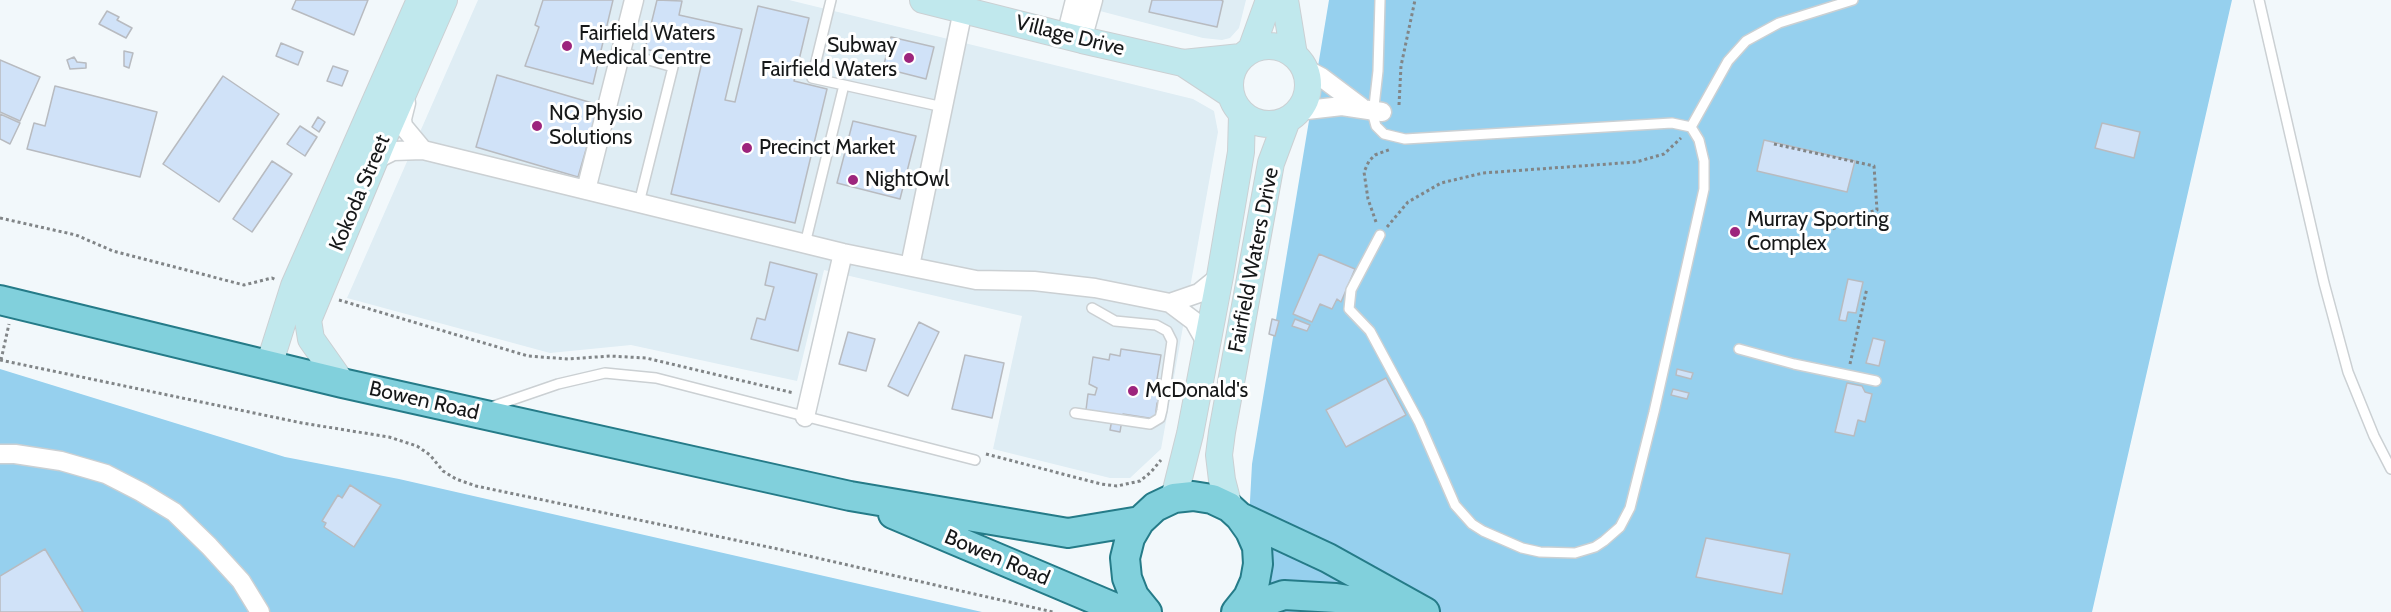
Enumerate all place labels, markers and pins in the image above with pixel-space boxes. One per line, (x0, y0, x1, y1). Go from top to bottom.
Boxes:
place label: Fairfield Waters Medical Centre (579, 21, 715, 71)
place label: Subway Fairfield Waters (761, 33, 897, 83)
marker: Fairfield Waters Medical Centre (560, 39, 574, 53)
marker: Subway Fairfield Waters (902, 51, 916, 65)
place label: NQ Physio Solutions (549, 101, 643, 151)
marker: NQ Physio Solutions (530, 119, 544, 133)
place label: Precinct Market (759, 135, 895, 161)
marker: Precinct Market (740, 141, 754, 155)
place label: NightOwl (865, 167, 949, 193)
marker: NightOwl (846, 173, 860, 187)
place label: Murray Sporting Complex (1747, 207, 1889, 257)
marker: Murray Sporting Complex (1728, 225, 1742, 239)
place label: McDonald's (1145, 378, 1248, 404)
marker: McDonald's (1126, 384, 1140, 398)

